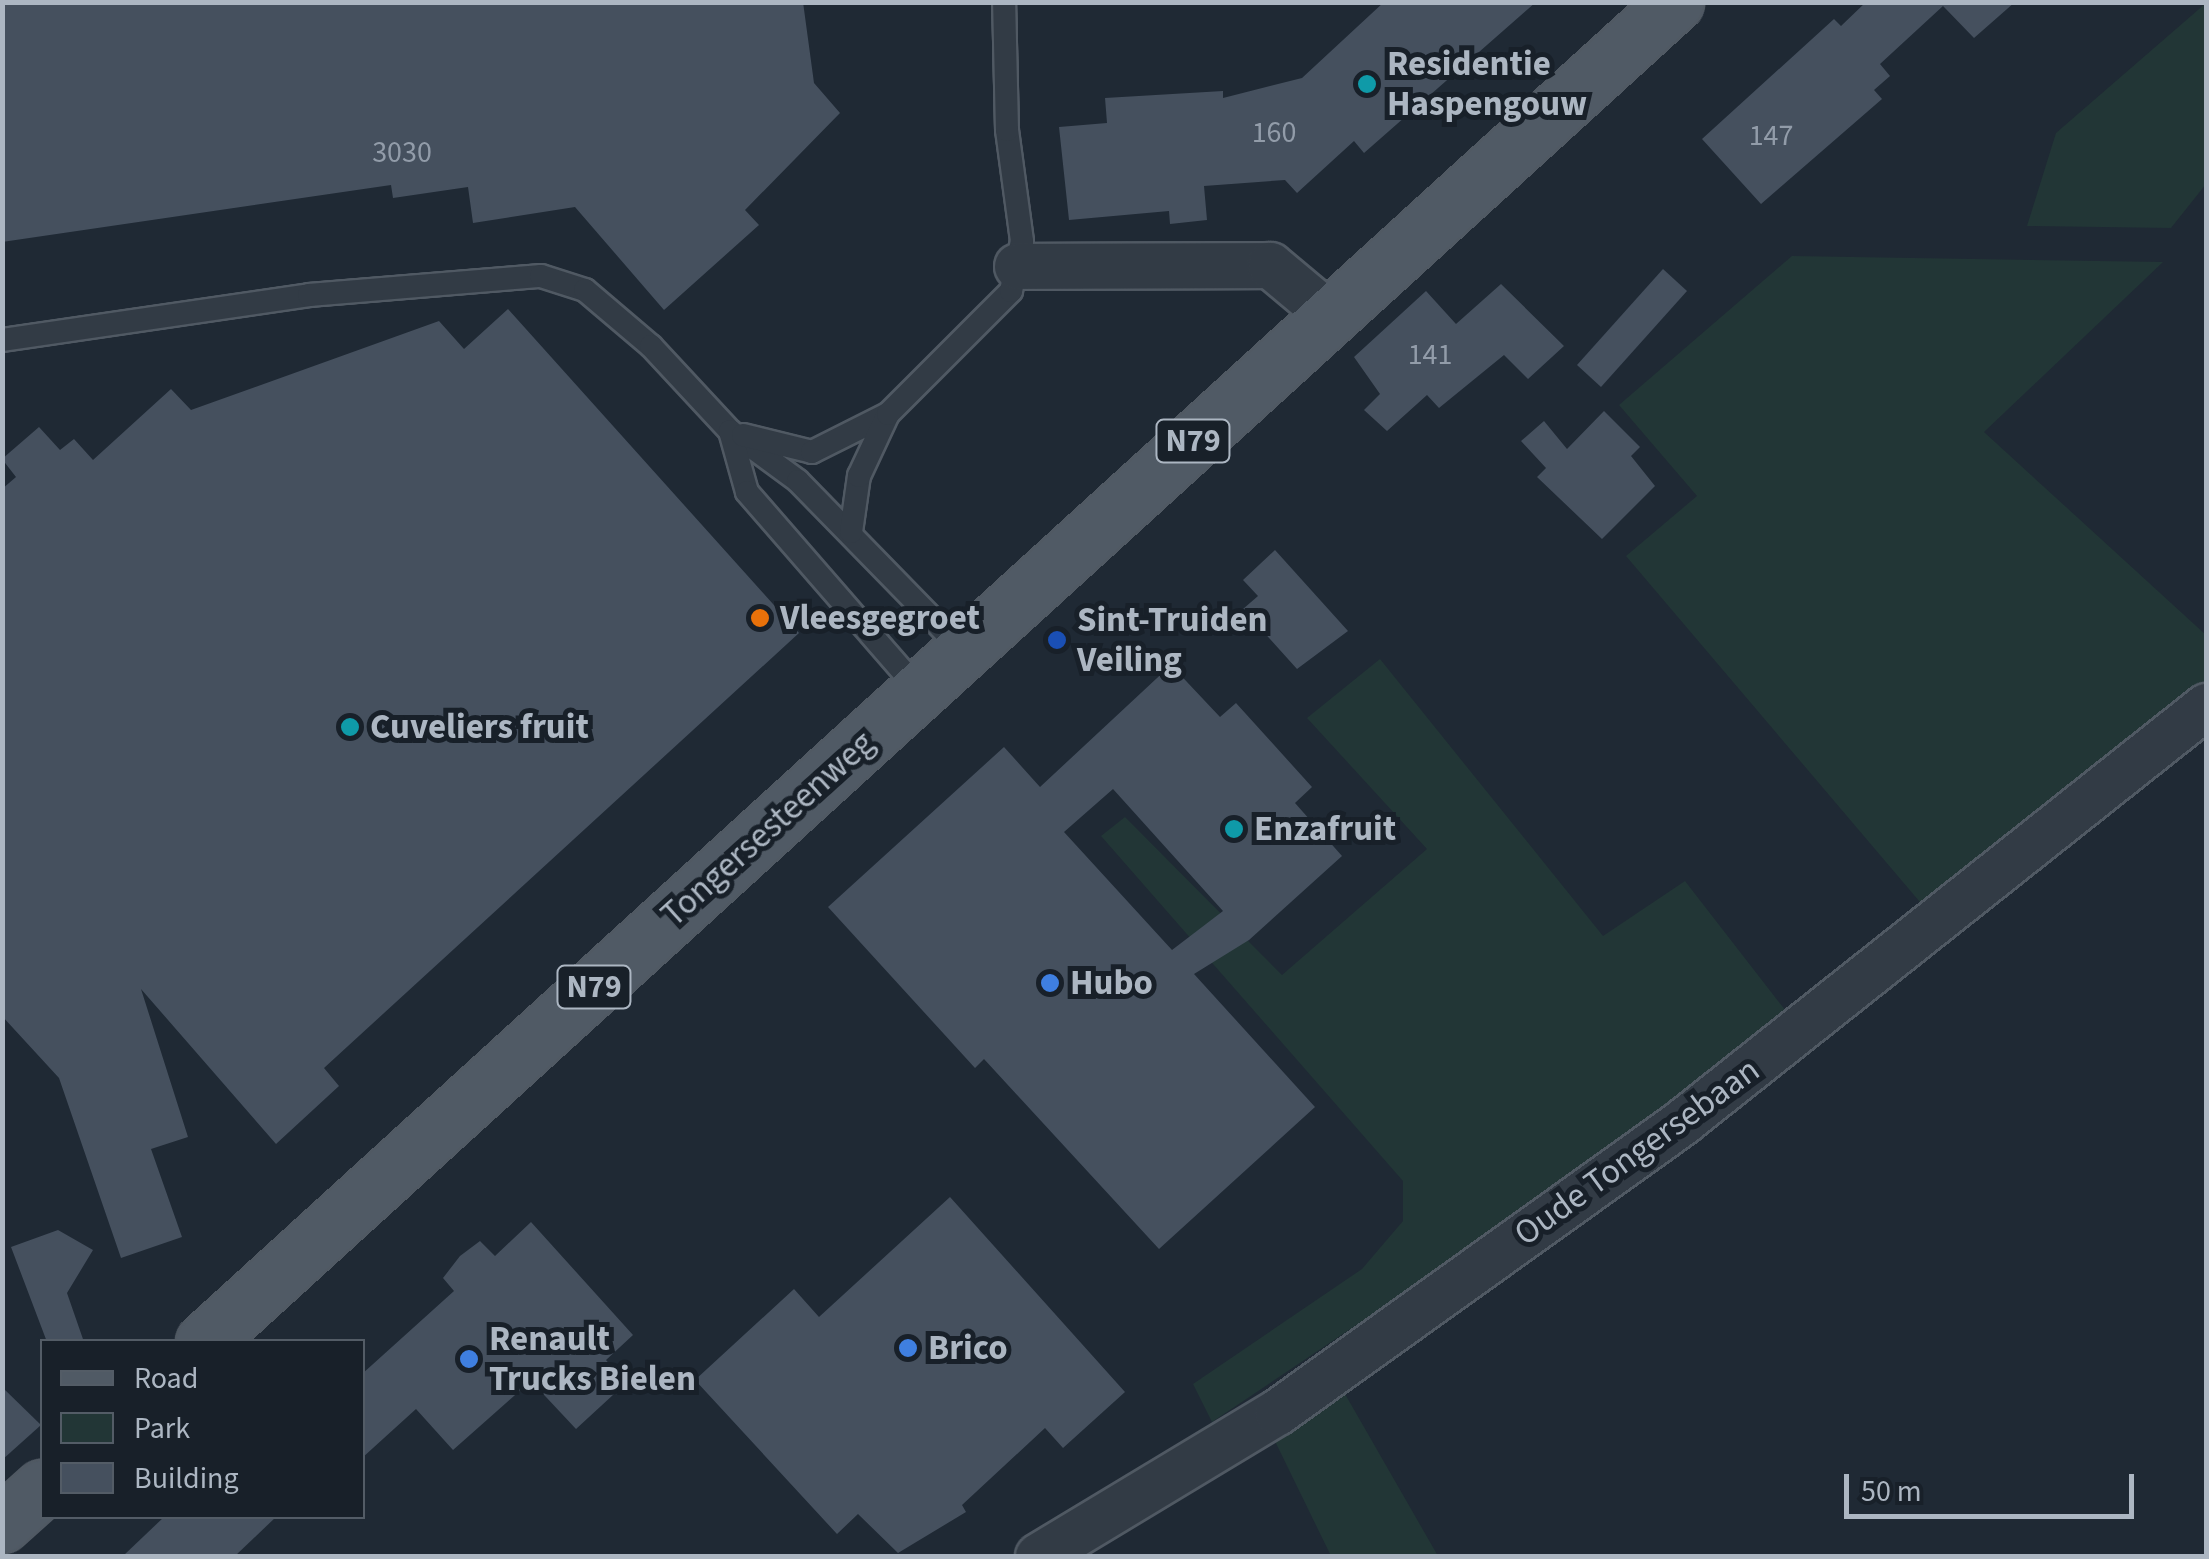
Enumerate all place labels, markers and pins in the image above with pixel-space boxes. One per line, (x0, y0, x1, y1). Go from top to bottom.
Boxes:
place label: Residentie Haspengouw (1387, 43, 1587, 125)
marker: Residentie Haspengouw (1356, 73, 1378, 95)
place label: Vleesgegroet (780, 597, 980, 639)
place label: Sint-Truiden Veiling (1077, 599, 1268, 681)
marker: Vleesgegroet (749, 607, 771, 629)
marker: Sint-Truiden Veiling (1046, 629, 1068, 651)
place label: Cuveliers fruit (370, 706, 589, 748)
marker: Cuveliers fruit (339, 716, 361, 738)
place label: Enzafruit (1254, 808, 1396, 850)
marker: Enzafruit (1223, 818, 1245, 840)
place label: Hubo (1070, 962, 1153, 1004)
marker: Hubo (1039, 972, 1061, 994)
place label: Renault Trucks Bielen (489, 1318, 696, 1400)
place label: Brico (928, 1327, 1008, 1369)
marker: Brico (897, 1337, 919, 1359)
marker: Renault Trucks Bielen (458, 1348, 480, 1370)

